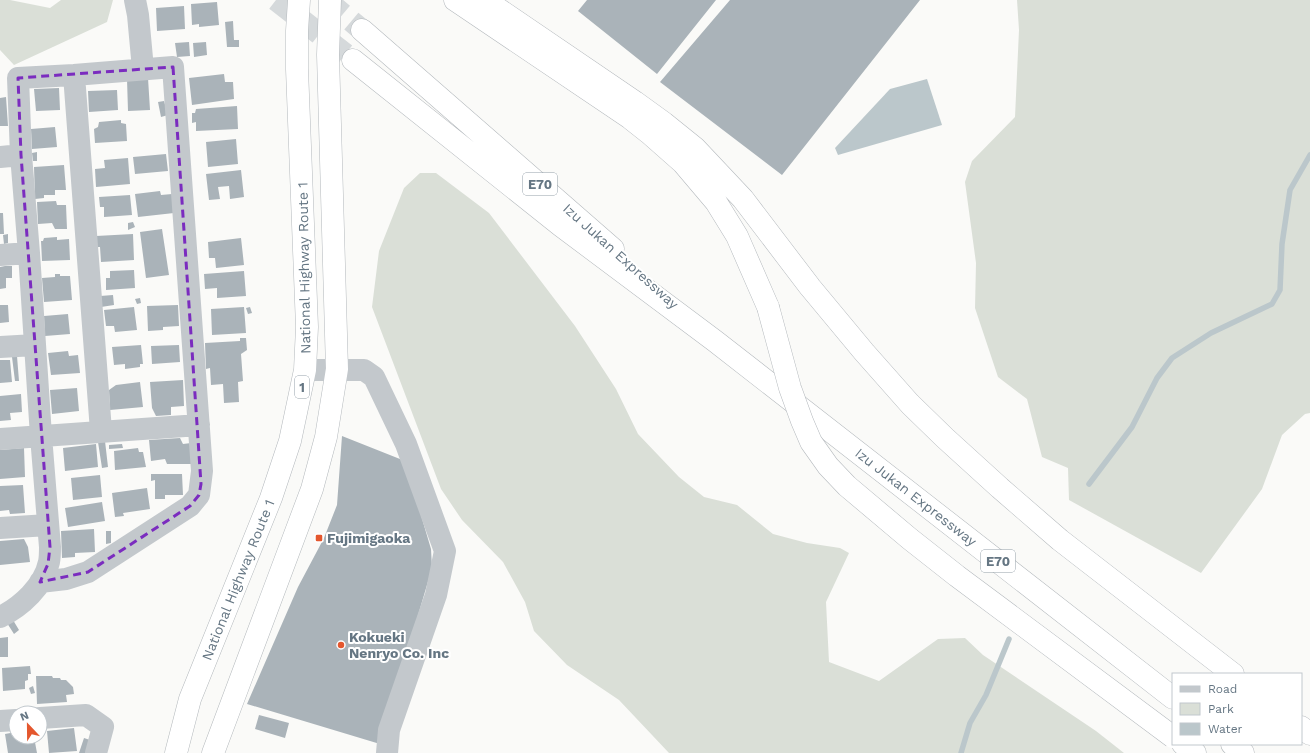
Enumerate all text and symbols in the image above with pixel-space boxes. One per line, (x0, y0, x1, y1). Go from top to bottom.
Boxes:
road number: E70 (523, 173, 557, 195)
street label: National Highway Route 1 (295, 182, 313, 354)
street label: Izu Jukan Expressway (560, 200, 683, 313)
road number: 1 (295, 376, 309, 398)
street label: Izu Jukan Expressway (852, 445, 980, 550)
street label: National Highway Route 1 (198, 497, 278, 663)
place label: Fujimigaoka (327, 530, 411, 546)
marker: Fujimigaoka (314, 533, 324, 543)
road number: E70 (981, 550, 1015, 572)
place label: Kokueki Nenryo Co. Inc (349, 629, 449, 661)
marker: Kokueki Nenryo Co. Inc (336, 640, 346, 650)
legend (1172, 673, 1302, 745)
text: Road (1208, 682, 1237, 696)
text: Park (1208, 702, 1234, 716)
north arrow (8, 705, 48, 745)
text: N (18, 709, 31, 724)
text: Water (1208, 722, 1243, 736)

